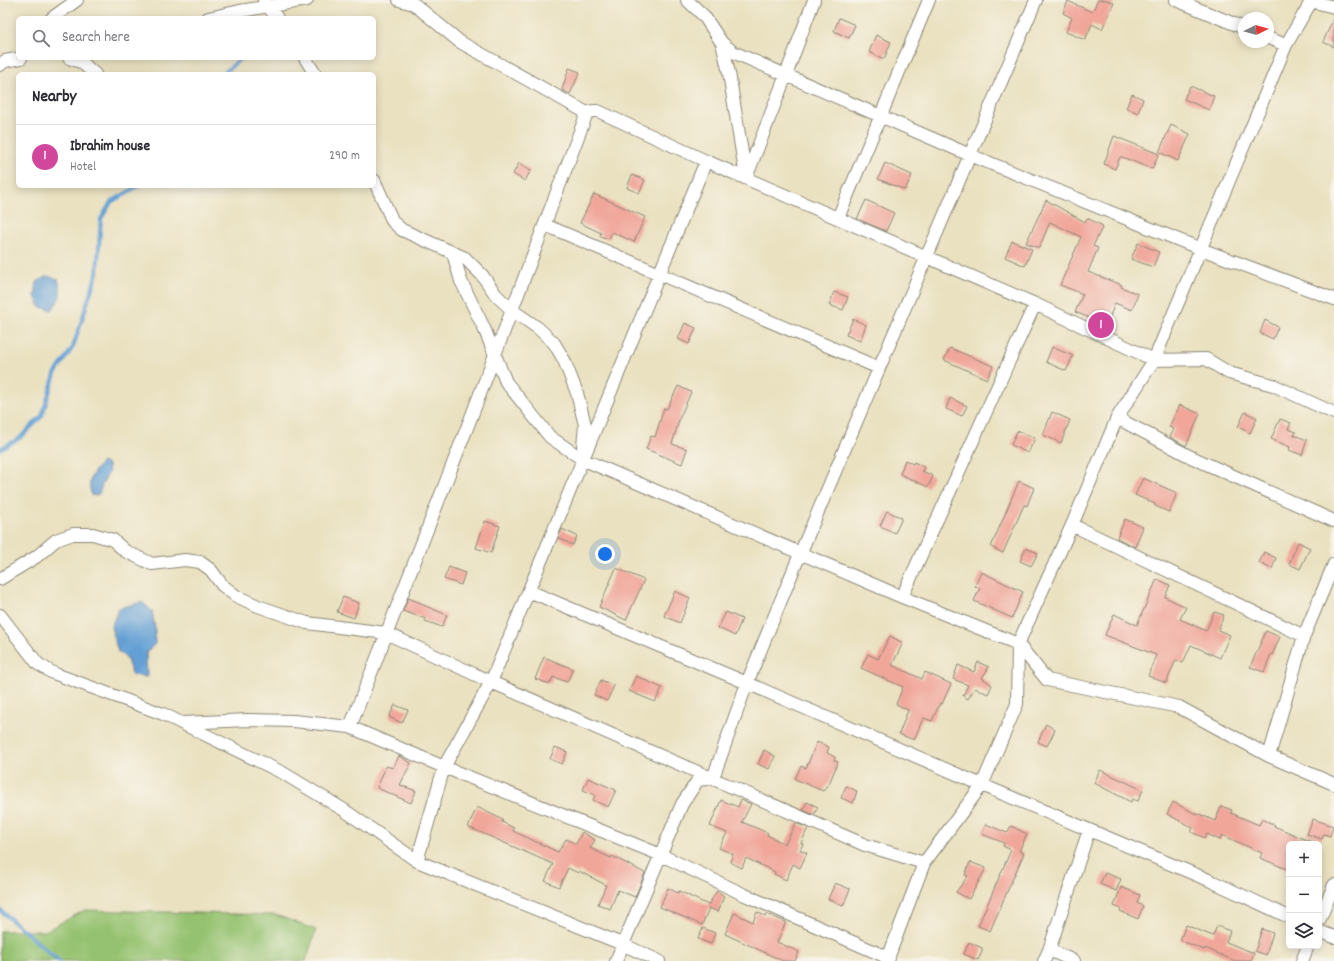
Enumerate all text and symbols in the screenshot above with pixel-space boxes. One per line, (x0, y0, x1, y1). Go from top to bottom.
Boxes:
north arrow (1238, 12, 1274, 48)
search box (16, 16, 376, 60)
icon: search (30, 27, 52, 49)
text: Search here (62, 27, 130, 49)
text: Nearby (32, 86, 76, 110)
text: Ibrahim house (70, 136, 150, 158)
text: 1 (44, 147, 46, 166)
text: 290 m (329, 147, 360, 166)
text: Hotel (70, 158, 96, 177)
pin: 1 (1088, 310, 1114, 340)
your location (595, 544, 615, 564)
map controls (1286, 841, 1322, 949)
button: + (1286, 841, 1322, 877)
button: − (1286, 877, 1322, 913)
button: layers (1286, 913, 1322, 949)

